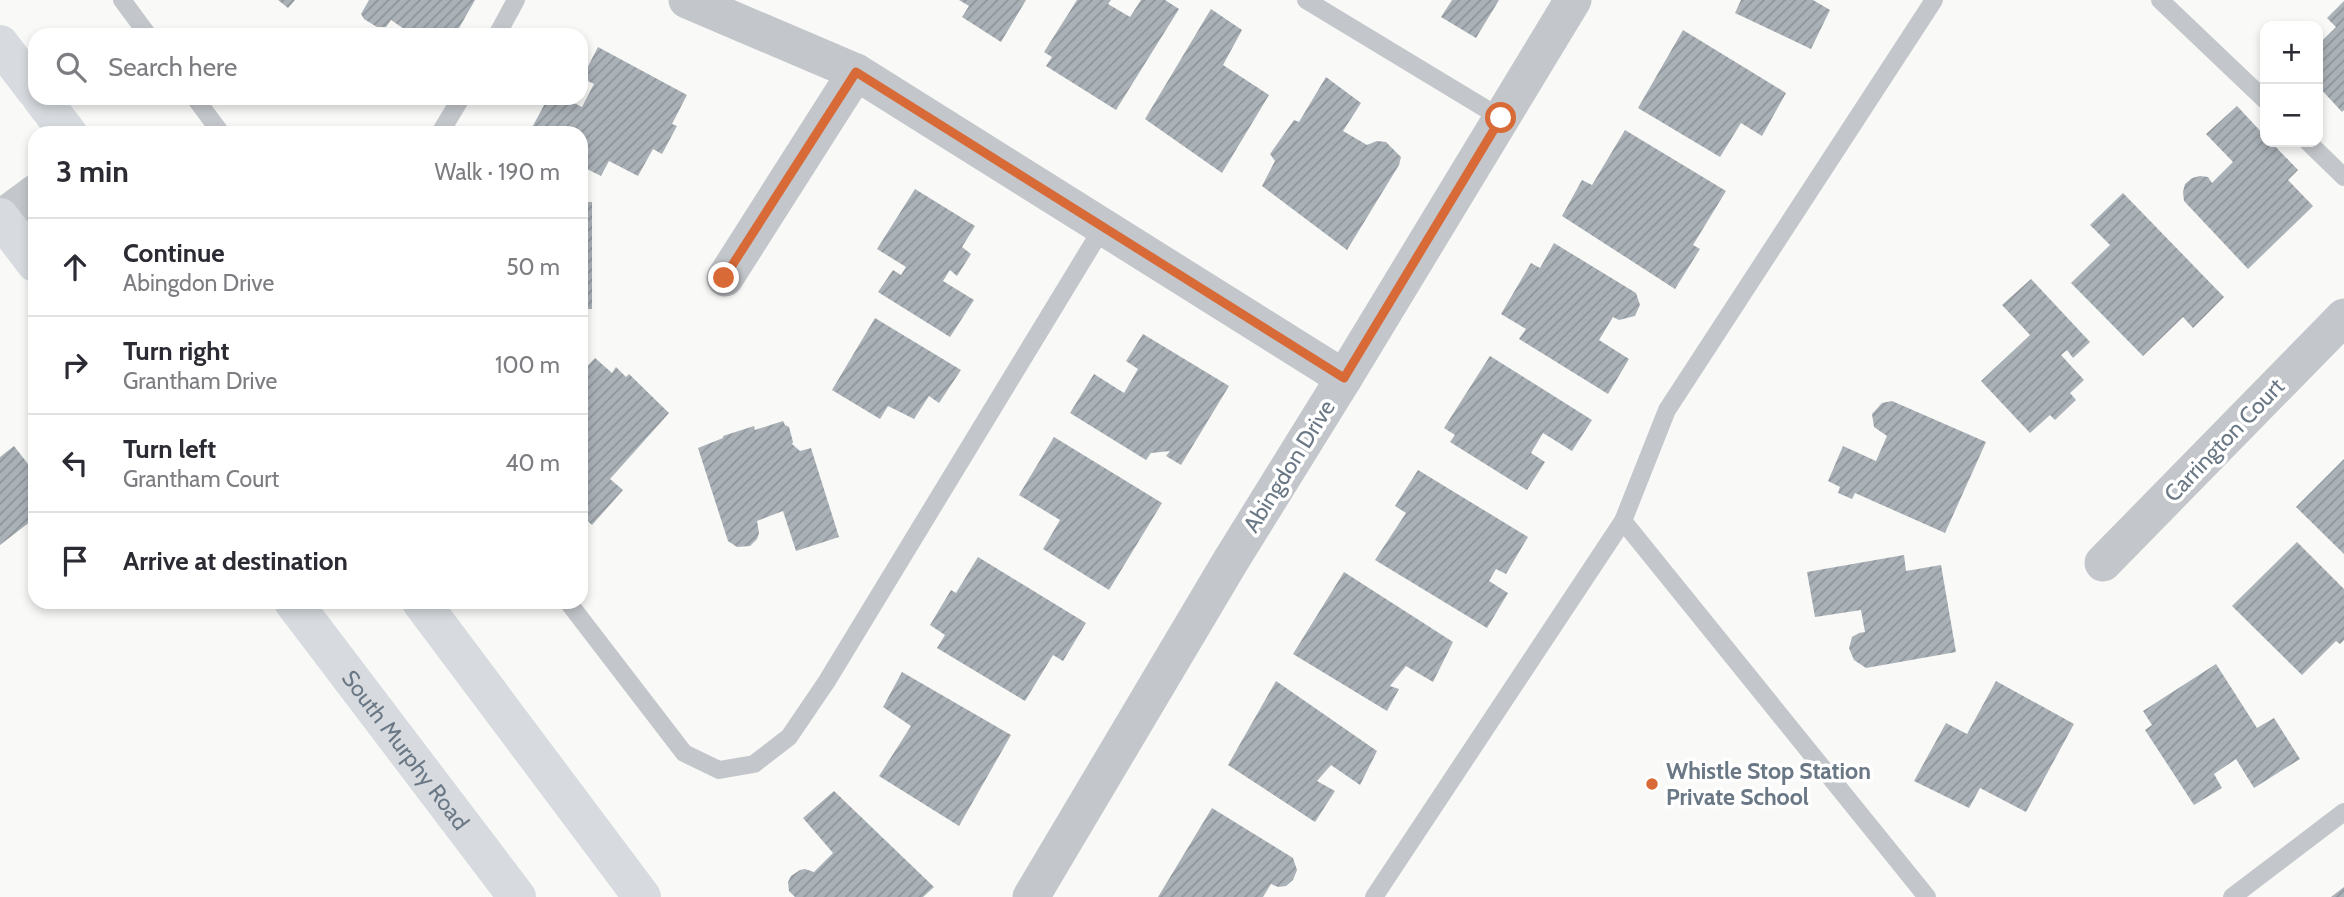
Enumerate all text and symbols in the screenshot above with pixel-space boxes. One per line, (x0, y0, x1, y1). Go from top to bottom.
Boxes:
map controls (2260, 21, 2323, 147)
button: + (2260, 21, 2323, 84)
search box (28, 28, 588, 105)
icon: search (52, 48, 90, 86)
text: Search here (108, 51, 237, 83)
button: − (2260, 84, 2323, 147)
route start (1485, 102, 1516, 133)
text: 3 min (56, 153, 129, 190)
text: Walk · 190 m (435, 158, 560, 186)
text: Continue (123, 237, 225, 269)
icon: ahead (56, 248, 94, 286)
text: 50 m (506, 253, 560, 281)
route end (708, 262, 739, 293)
text: Abingdon Drive (123, 269, 274, 297)
text: Turn right (123, 335, 229, 367)
icon: right (56, 346, 94, 384)
text: 100 m (495, 351, 560, 379)
text: Grantham Drive (123, 367, 277, 395)
street label: Carrington Court (2158, 372, 2290, 508)
street label: Abingdon Drive (1237, 394, 1341, 538)
text: Turn left (123, 433, 216, 465)
icon: left (56, 444, 94, 482)
text: 40 m (505, 449, 560, 477)
text: Grantham Court (123, 465, 279, 493)
icon: arrive (56, 542, 94, 580)
text: Arrive at destination (123, 545, 348, 577)
street label: South Murphy Road (336, 665, 475, 835)
place label: Whistle Stop Station Private School (1666, 757, 1871, 811)
marker: Whistle Stop Station Private School (1644, 776, 1660, 792)

